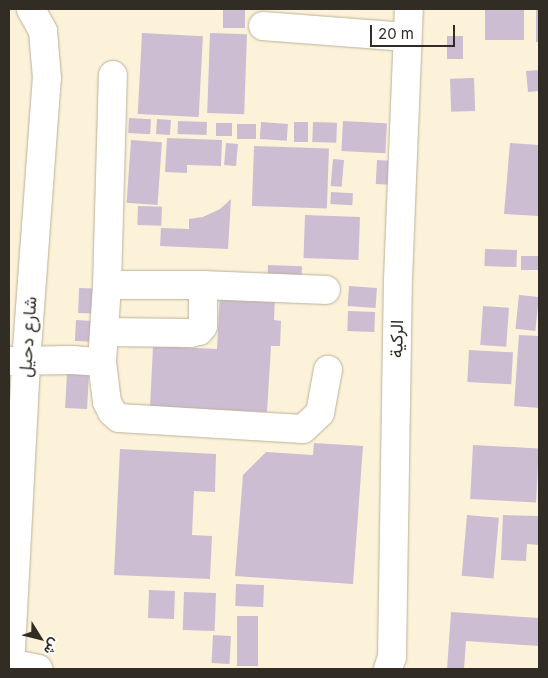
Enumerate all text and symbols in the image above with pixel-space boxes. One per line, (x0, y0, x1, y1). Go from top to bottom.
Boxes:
scale bar (373, 15, 458, 47)
text: 20 m (378, 24, 414, 43)
street label: شارع دحيل (14, 296, 42, 378)
street label: الركية (386, 320, 408, 358)
north arrow (15, 613, 65, 663)
text: ش (41, 635, 64, 659)

